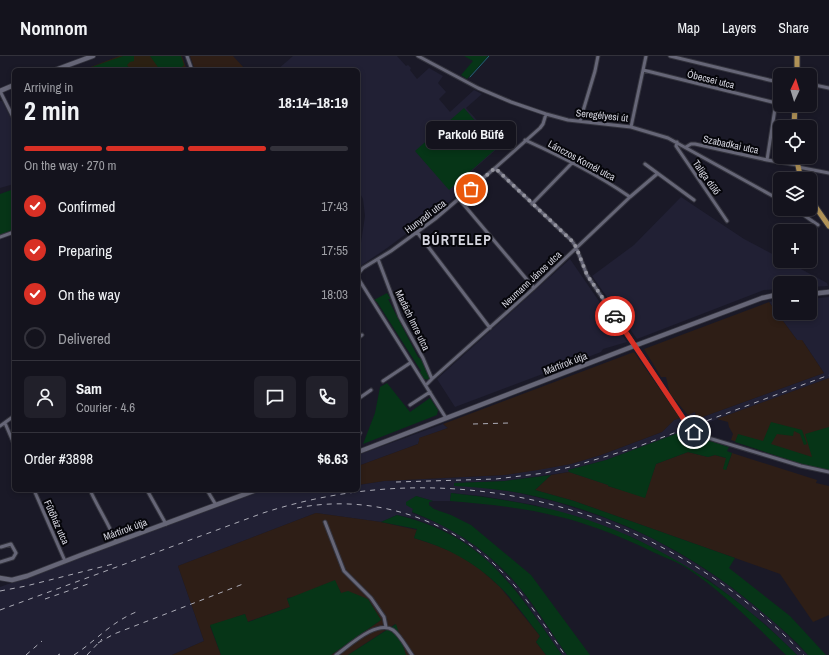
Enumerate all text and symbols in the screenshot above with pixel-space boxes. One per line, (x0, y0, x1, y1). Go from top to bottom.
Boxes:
text: Nomnom (20, 15, 88, 41)
text: Map (678, 19, 700, 37)
text: Layers (722, 19, 756, 37)
text: Share (778, 19, 809, 37)
street label: Óbecsei utca (686, 67, 736, 92)
north arrow (773, 68, 817, 112)
map controls (773, 68, 817, 320)
text: Arriving in (24, 79, 73, 96)
text: 18:14–18:19 (278, 92, 348, 113)
text: 2 min (24, 93, 80, 128)
street label: Seregélyesi út (575, 106, 629, 125)
button: locate (773, 120, 817, 164)
callout: Parkoló Büfé (426, 121, 516, 149)
text: Parkoló Büfé (438, 126, 504, 143)
street label: Szabadkai utca (702, 132, 760, 157)
street label: Lánczos Kornél utca (546, 137, 618, 184)
text: On the way · 270 m (24, 157, 116, 174)
street label: Taliga dűlő (690, 157, 724, 198)
pin (454, 172, 488, 206)
button: layers (773, 172, 817, 216)
icon: bag (460, 178, 482, 200)
icon: check (24, 195, 46, 217)
text: Confirmed (58, 196, 115, 217)
street label: Hunyadi utca (402, 196, 449, 236)
text: 17:43 (321, 198, 348, 215)
button: + (773, 224, 817, 268)
district label: BÚRTELEP (422, 231, 492, 249)
icon: check (24, 239, 46, 261)
text: Preparing (58, 240, 112, 261)
text: 17:55 (321, 242, 348, 259)
street label: Neumann János utca (499, 248, 564, 311)
button: − (773, 276, 817, 320)
icon: check (24, 283, 46, 305)
text: On the way (58, 284, 120, 305)
text: 18:03 (321, 286, 348, 303)
street label: Madách Imre utca (392, 288, 433, 353)
courier (595, 296, 635, 336)
icon: car (604, 305, 626, 327)
text: Delivered (58, 328, 111, 349)
street label: Mártírok útja (542, 349, 589, 378)
button: person (24, 376, 66, 418)
button: chat (254, 376, 296, 418)
button: phone (306, 376, 348, 418)
text: Sam (76, 378, 102, 399)
text: Courier · 4.6 (76, 399, 135, 416)
pin (677, 415, 711, 449)
icon: home (683, 421, 705, 443)
text: Order #3898 (24, 448, 93, 469)
text: $6.63 (317, 448, 348, 469)
street label: Fűtőház utca (41, 498, 72, 547)
street label: Mártírok útja (102, 515, 149, 543)

